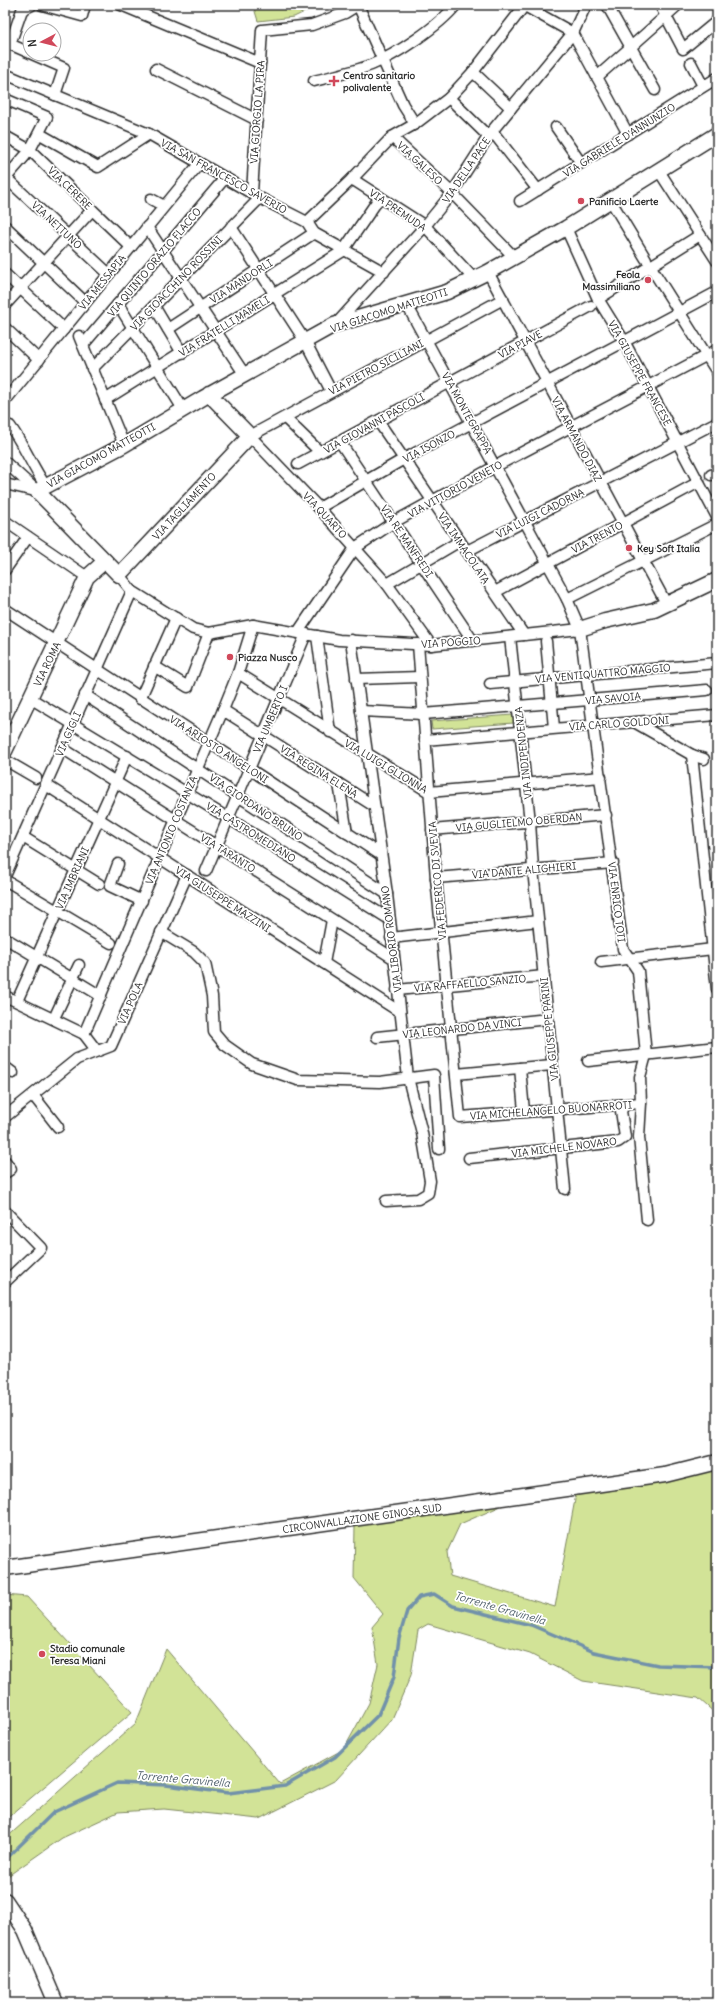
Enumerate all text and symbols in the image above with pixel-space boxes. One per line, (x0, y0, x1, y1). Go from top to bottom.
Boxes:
north arrow (22, 22, 62, 62)
text: N (25, 39, 39, 48)
street label: VIA GIORGIO LA PIRA (247, 59, 268, 164)
place label: Centro sanitario polivalente (343, 69, 415, 94)
marker: Centro sanitario polivalente (328, 75, 340, 87)
street label: VIA GABRIELE D'ANNUNZIO (561, 100, 678, 180)
street label: VIA DELLA PACE (440, 135, 493, 206)
street label: VIA SAN FRANCESCO SAVERIO (158, 136, 289, 217)
street label: VIA GALESO (394, 139, 445, 188)
street label: VIA CERERE (45, 164, 94, 213)
street label: VIA PREMUDA (367, 187, 429, 235)
place label: Panificio Laerte (589, 195, 659, 208)
marker: Panificio Laerte (576, 196, 586, 206)
street label: VIA NETTUNO (29, 199, 85, 252)
street label: VIA QUINTO ORAZIO FLACCO (105, 205, 204, 320)
street label: VIA GIOACCHINO ROSSINI (127, 233, 225, 334)
street label: VIA MESSAPIA (76, 252, 129, 313)
street label: VIA MANDORLI (208, 256, 275, 306)
place label: Feola Massimiliano (582, 268, 640, 293)
marker: Feola Massimiliano (643, 275, 653, 285)
street label: VIA GIACOMO MATTEOTTI (329, 285, 449, 336)
street label: VIA FRATELLI MAMELI (177, 293, 272, 360)
street label: VIA GIUSEPPE FRANCESE (605, 318, 674, 428)
street label: VIA PIAVE (496, 327, 545, 361)
street label: VIA PIETRO SICILIANI (327, 337, 426, 398)
street label: VIA MONTEGRAPPA (439, 370, 495, 457)
street label: VIA GIOVANNI PASCOLI (322, 390, 427, 457)
street label: VIA ARMANDO DIAZ (549, 395, 605, 484)
street label: VIA GIACOMO MATTEOTTI (45, 420, 158, 491)
street label: VIA ISONZO (401, 427, 458, 466)
street label: VIA VITTORIO VENETO (406, 458, 505, 521)
street label: VIA TAGLIAMENTO (150, 470, 219, 543)
street label: VIA LUIGI CADORNA (494, 485, 587, 541)
street label: VIA QUARTO (300, 489, 350, 542)
street label: VIA RE MANFREDI (378, 503, 436, 580)
street label: VIA IMMACOLATA (435, 510, 493, 587)
street label: VIA TRENTO (569, 518, 625, 556)
place label: Key Soft Italia (637, 542, 700, 555)
marker: Key Soft Italia (624, 543, 634, 553)
street label: VIA POGGIO (421, 634, 481, 651)
street label: VIA ROMA (31, 639, 64, 689)
place label: Piazza Nusco (238, 651, 298, 664)
marker: Piazza Nusco (225, 652, 235, 662)
street label: VIA VENTIQUATTRO MAGGIO (535, 661, 672, 686)
street label: VIA UMBERTO I (250, 683, 291, 755)
street label: VIA SAVOIA (585, 690, 642, 707)
street label: VIA INDIPENDENZA (512, 706, 535, 800)
street label: VIA GIGLI (53, 710, 84, 759)
street label: VIA ARIOSTO ANGELONI (167, 713, 271, 786)
street label: VIA CARLO GOLDONI (568, 714, 670, 733)
street label: VIA LUIGI GLIONNA (342, 737, 430, 797)
street label: VIA REGINA ELENA (277, 742, 361, 801)
street label: VIA GIORDANO BRUNO (207, 771, 305, 844)
street label: VIA ANTONIO COSTANZA (143, 773, 200, 886)
street label: VIA CASTROMEDIANO (203, 799, 298, 866)
street label: VIA GUGLIELMO OBERDAN (455, 810, 583, 835)
street label: VIA FEDERICO DI SVEVIA (426, 820, 449, 941)
street label: VIA TARANTO (198, 831, 258, 876)
street label: VIA IMBRIANI (53, 845, 92, 911)
street label: VIA DANTE ALIGHIERI (471, 859, 577, 882)
street label: VIA ENRICO TOTI (605, 861, 628, 943)
street label: VIA GIUSEPPE MAZZINI (173, 864, 273, 935)
street label: VIA LIBORIO ROMANO (378, 885, 404, 993)
street label: VIA RAFFAELLO SANZIO (413, 972, 527, 995)
street label: VIA GIUSEPPE PARINI (538, 977, 561, 1081)
street label: VIA POLA (115, 979, 146, 1026)
street label: VIA LEONARDO DA VINCI (402, 1016, 522, 1041)
street label: VIA MICHELANGELO BUONARROTI (470, 1098, 633, 1123)
street label: VIA MICHELE NOVARO (511, 1135, 618, 1160)
street label: CIRCONVALLAZIONE GINOSA SUD (282, 1501, 443, 1536)
water label: Torrente Gravinella (453, 1588, 548, 1628)
place label: Stadio comunale Teresa Miani (50, 1642, 125, 1667)
marker: Stadio comunale Teresa Miani (37, 1649, 47, 1659)
water label: Torrente Gravinella (136, 1768, 231, 1790)

